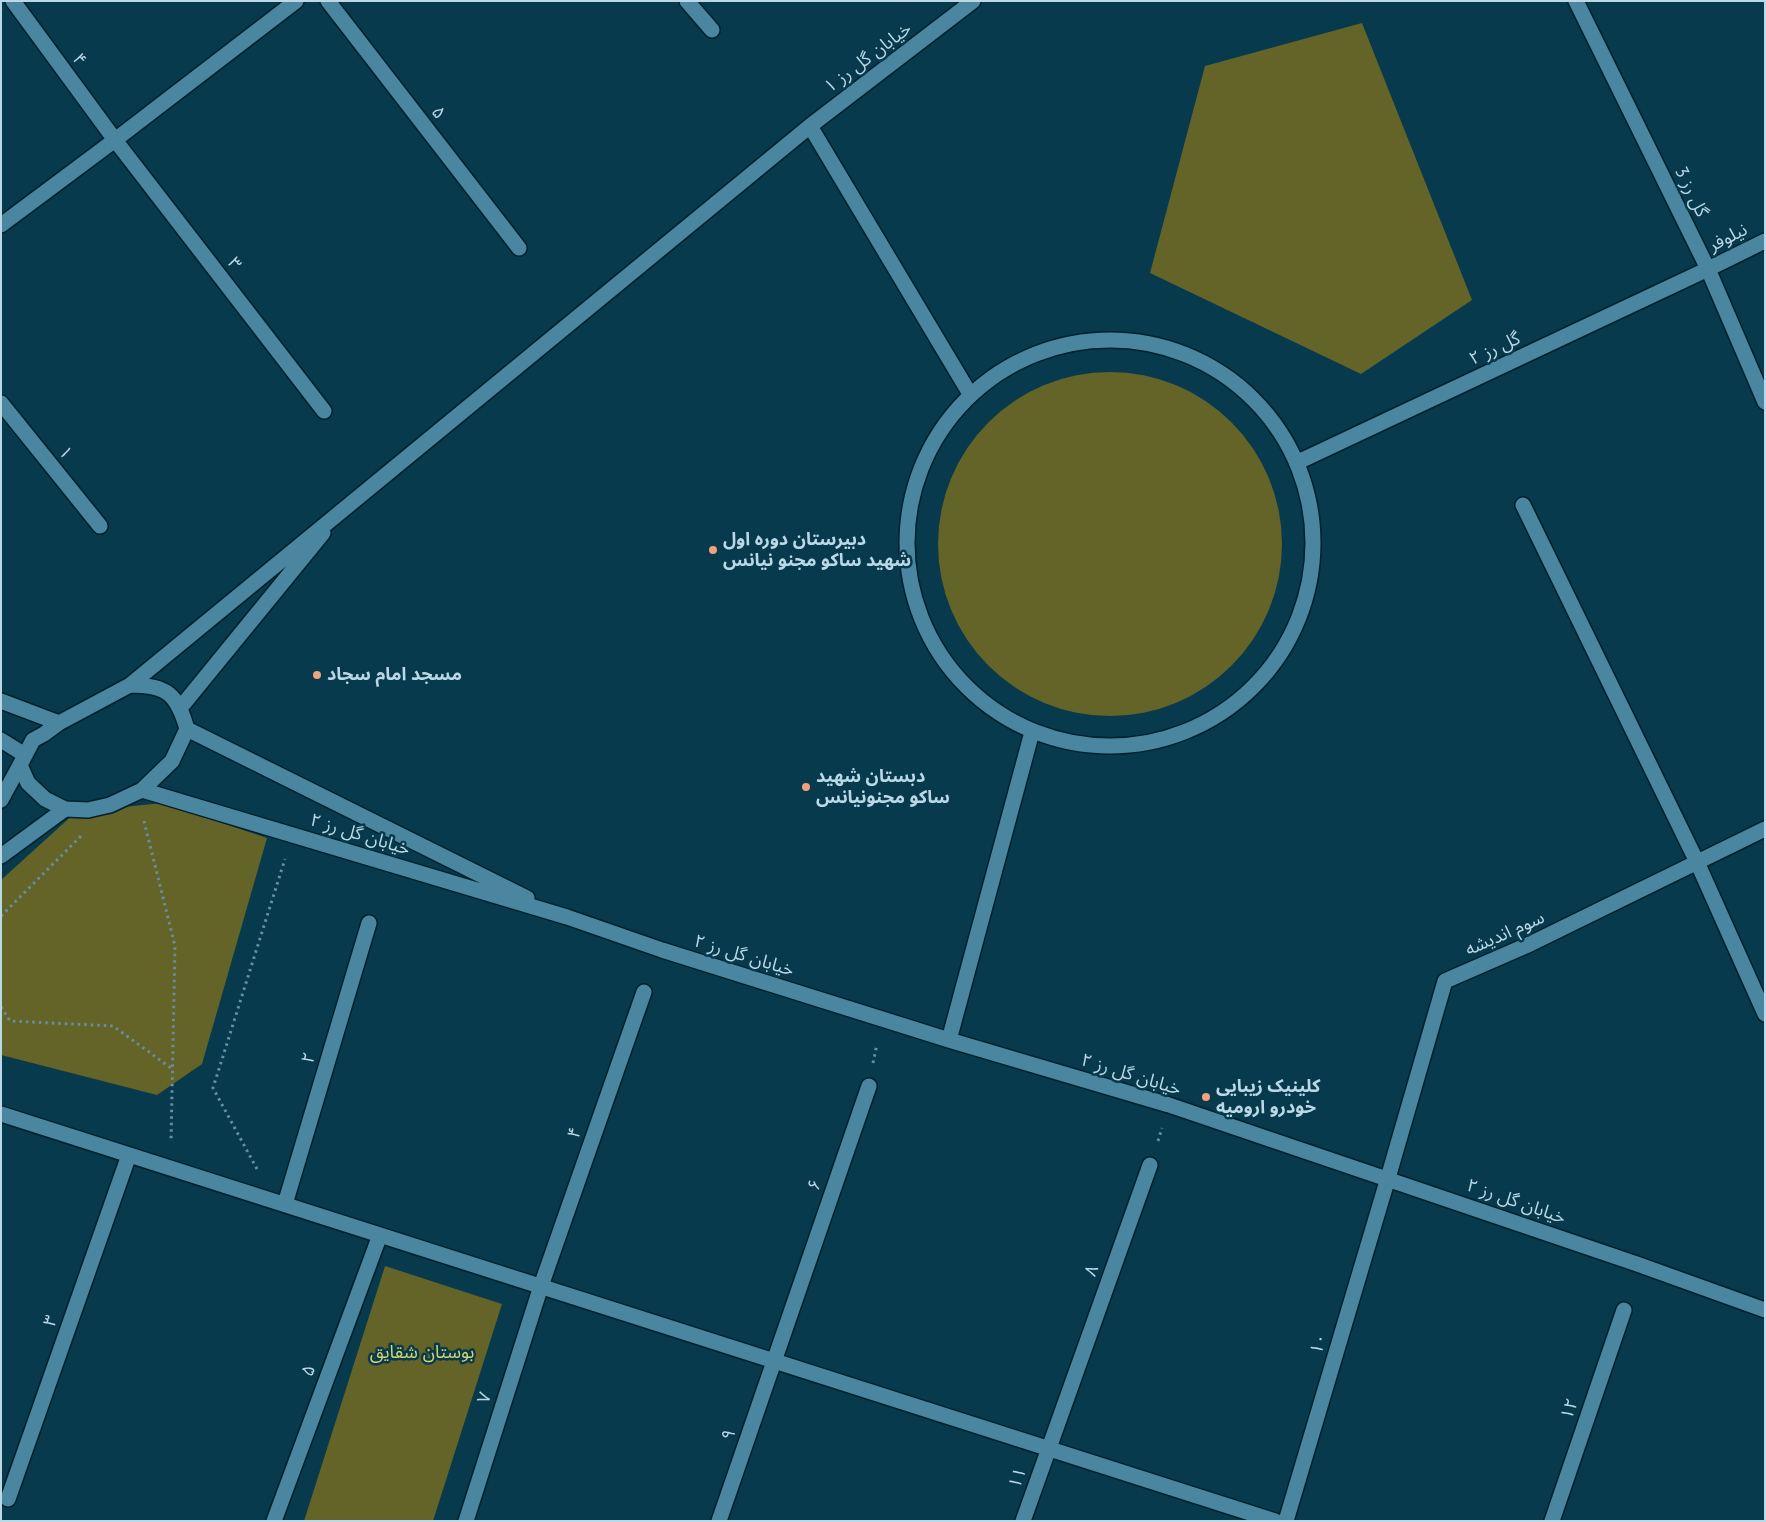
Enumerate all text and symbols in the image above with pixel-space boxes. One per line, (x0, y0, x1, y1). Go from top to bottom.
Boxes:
street label: خیابان گل رز ۱ (820, 18, 916, 98)
street label: ۴ (67, 49, 91, 71)
street label: ۵ (426, 102, 450, 124)
street label: گل رز 3 (1670, 163, 1712, 221)
street label: نیلوفر (1705, 219, 1751, 257)
street label: ۳ (222, 253, 246, 275)
street label: ۲ گل رز (1466, 328, 1524, 370)
street label: ۱ (53, 442, 77, 464)
place label: دبیرستان دوره اول شهید ساکو مجنو نیانس (723, 529, 911, 572)
marker: دبیرستان دوره اول شهید ساکو مجنو نیانس (707, 544, 719, 556)
place label: مسجد امام سجاد (327, 664, 462, 686)
marker: مسجد امام سجاد (311, 669, 323, 681)
place label: دبستان شهید ساکو مجنونیانس (816, 766, 950, 809)
marker: دبستان شهید ساکو مجنونیانس (800, 781, 812, 793)
street label: خیابان گل رز ۲ (307, 810, 413, 860)
street label: سوم اندیشه (1462, 907, 1548, 961)
street label: خیابان گل رز ۲ (691, 931, 797, 981)
street label: ۲ (297, 1050, 321, 1066)
street label: خیابان گل رز ۲ (1078, 1050, 1184, 1100)
place label: کلینیک زیبایی خودرو ارومیه (1216, 1076, 1320, 1118)
marker: کلینیک زیبایی خودرو ارومیه (1200, 1091, 1212, 1103)
street label: ۴ (563, 1125, 587, 1141)
street label: خیابان گل رز ۲ (1464, 1175, 1568, 1229)
street label: ۶ (803, 1177, 827, 1193)
street label: ۸ (1080, 1262, 1104, 1280)
street label: ۳ (39, 1313, 63, 1329)
street label: ۱۰ (1306, 1331, 1332, 1357)
park label: بوستان شقایق (370, 1342, 474, 1364)
street label: ۵ (297, 1362, 321, 1380)
street label: ۷ (473, 1390, 497, 1406)
street label: ۱۲ (1556, 1396, 1584, 1422)
street label: ۹ (717, 1427, 741, 1443)
street label: ۱۱ (1004, 1465, 1032, 1491)

